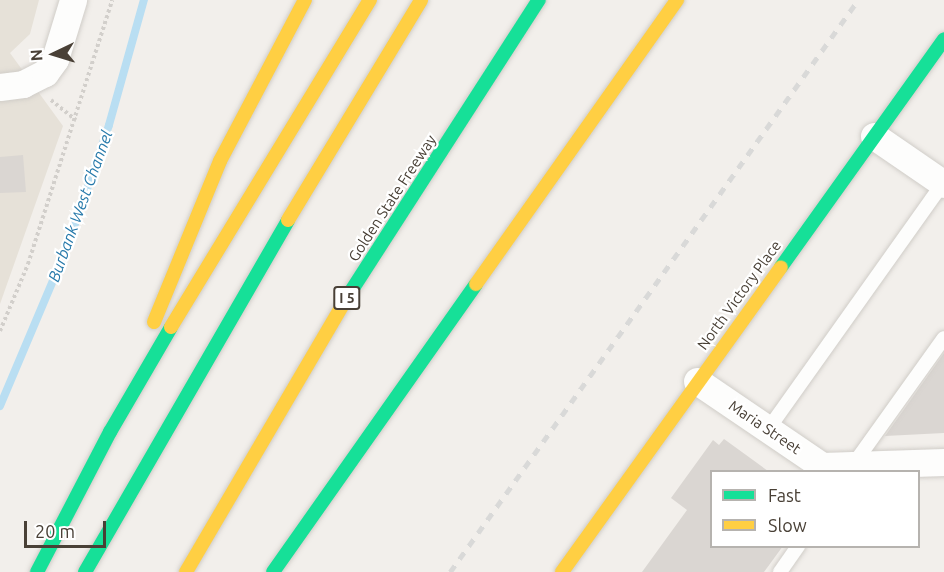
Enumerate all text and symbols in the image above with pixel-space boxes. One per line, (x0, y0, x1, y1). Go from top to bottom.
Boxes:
north arrow (24, 24, 84, 84)
text: N (27, 49, 45, 62)
water label: Burbank West Channel (44, 128, 116, 284)
street label: Golden State Freeway (344, 131, 440, 265)
street label: North Victory Place (693, 237, 785, 353)
road number: I 5 (332, 287, 362, 309)
street label: Maria Street (726, 396, 804, 458)
legend (710, 470, 920, 548)
text: Fast (768, 485, 801, 505)
scale bar (27, 509, 110, 547)
text: Slow (768, 515, 807, 535)
text: 20 m (35, 521, 75, 541)

